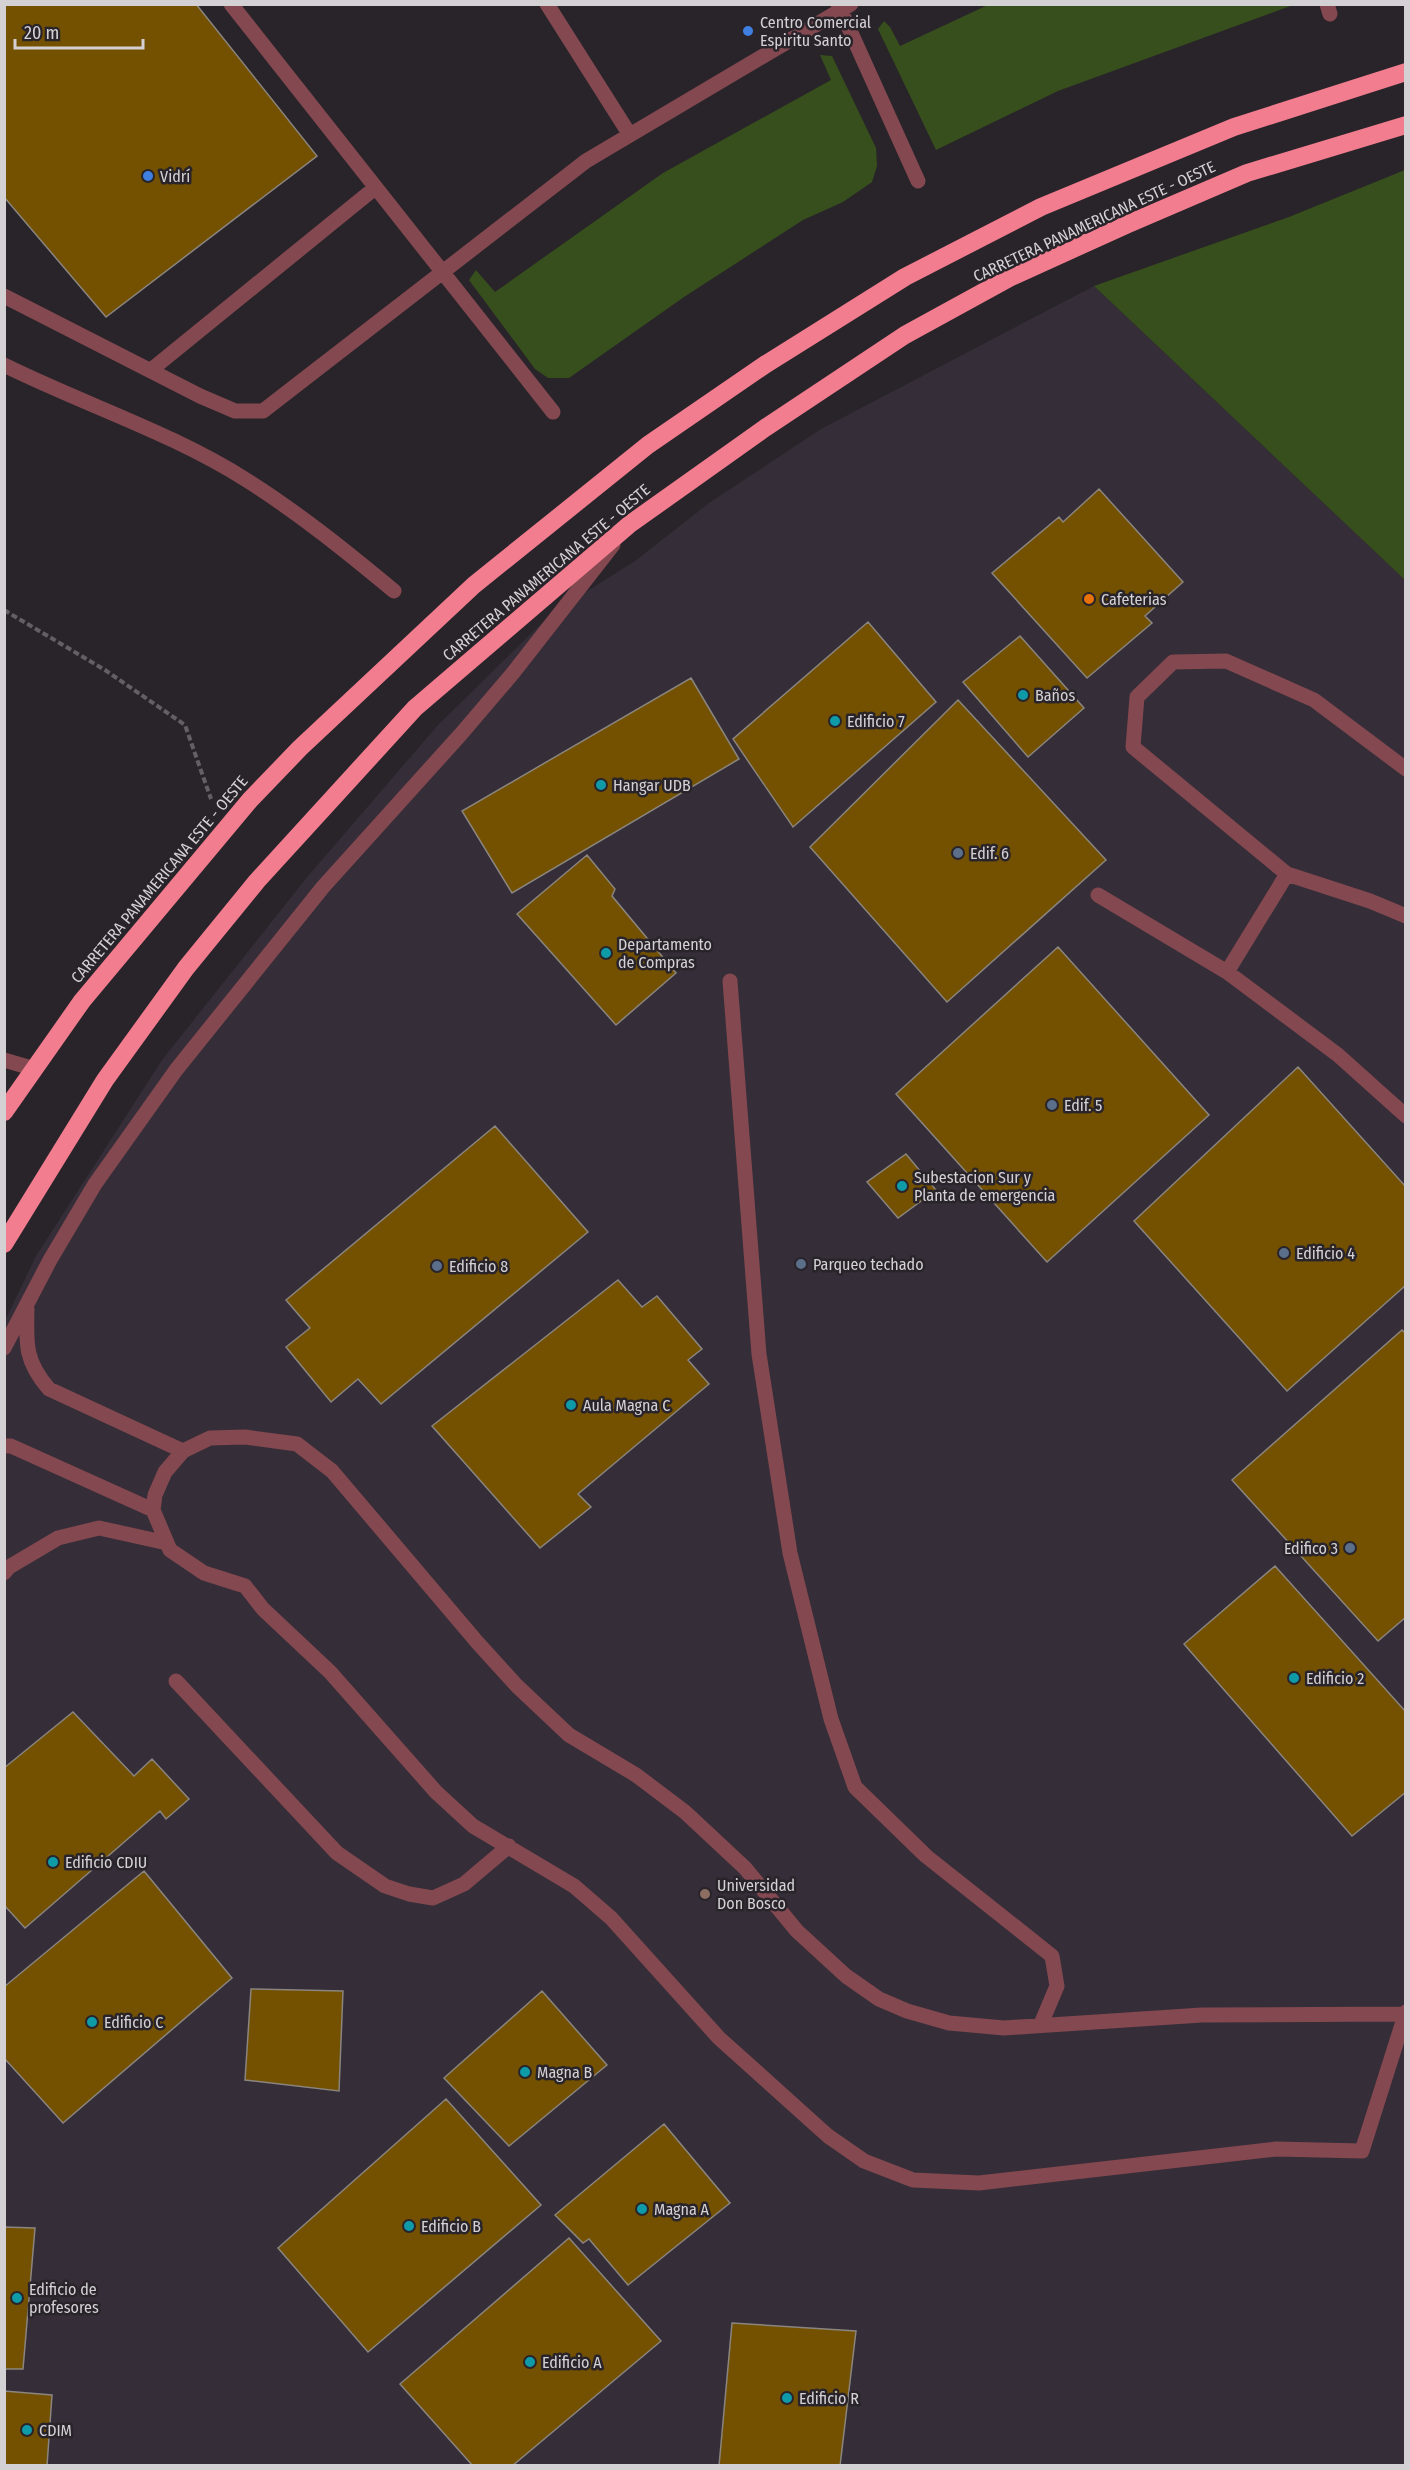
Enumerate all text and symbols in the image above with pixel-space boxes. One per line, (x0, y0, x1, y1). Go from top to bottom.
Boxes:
scale bar (15, 12, 142, 50)
place label: Centro Comercial Espiritu Santo (760, 13, 871, 50)
text: 20 m (24, 22, 59, 44)
marker: Centro Comercial Espiritu Santo (741, 24, 755, 38)
street label: CARRETERA PANAMERICANA ESTE - OESTE (970, 157, 1218, 286)
place label: Vidrí (160, 167, 190, 186)
marker: Vidrí (141, 169, 155, 183)
street label: CARRETERA PANAMERICANA ESTE - OESTE (439, 480, 654, 665)
place label: Cafeterias (1101, 590, 1167, 609)
marker: Cafeterias (1082, 592, 1096, 606)
place label: Baños (1035, 686, 1075, 705)
marker: Baños (1016, 688, 1030, 702)
place label: Edificio 7 (847, 712, 905, 731)
marker: Edificio 7 (828, 714, 842, 728)
street label: CARRETERA PANAMERICANA ESTE - OESTE (67, 772, 252, 987)
place label: Hangar UDB (613, 776, 691, 795)
marker: Hangar UDB (594, 778, 608, 792)
place label: Edif. 6 (970, 844, 1009, 863)
marker: Edif. 6 (951, 846, 965, 860)
place label: Departamento de Compras (618, 935, 712, 972)
marker: Departamento de Compras (599, 946, 613, 960)
place label: Edif. 5 (1064, 1096, 1102, 1115)
marker: Edif. 5 (1045, 1098, 1059, 1112)
place label: Subestacion Sur y Planta de emergencia (914, 1168, 1056, 1205)
marker: Subestacion Sur y Planta de emergencia (895, 1179, 909, 1193)
place label: Edificio 4 (1296, 1244, 1355, 1263)
marker: Edificio 4 (1277, 1246, 1291, 1260)
place label: Parqueo techado (813, 1255, 924, 1274)
place label: Edificio 8 (449, 1257, 508, 1276)
marker: Parqueo techado (794, 1257, 808, 1271)
marker: Edificio 8 (430, 1259, 444, 1273)
place label: Aula Magna C (583, 1396, 670, 1415)
marker: Aula Magna C (564, 1398, 578, 1412)
place label: Edifico 3 (1284, 1539, 1338, 1558)
marker: Edifico 3 (1343, 1541, 1357, 1555)
place label: Edificio 2 (1306, 1669, 1364, 1688)
marker: Edificio 2 (1287, 1671, 1301, 1685)
place label: Edificio CDIU (65, 1853, 147, 1872)
marker: Edificio CDIU (46, 1855, 60, 1869)
place label: Universidad Don Bosco (717, 1876, 795, 1913)
marker: Universidad Don Bosco (698, 1887, 712, 1901)
place label: Edificio C (104, 2013, 163, 2032)
marker: Edificio C (85, 2015, 99, 2029)
place label: Magna B (537, 2063, 593, 2082)
marker: Magna B (518, 2065, 532, 2079)
place label: Magna A (654, 2200, 710, 2219)
marker: Magna A (635, 2202, 649, 2216)
place label: Edificio B (421, 2217, 481, 2236)
marker: Edificio B (402, 2219, 416, 2233)
place label: Edificio de profesores (29, 2280, 99, 2317)
marker: Edificio de profesores (10, 2291, 24, 2305)
place label: Edificio A (542, 2353, 602, 2372)
marker: Edificio A (523, 2355, 537, 2369)
place label: Edificio R (799, 2389, 859, 2408)
marker: Edificio R (780, 2391, 794, 2405)
place label: CDIM (39, 2421, 72, 2440)
marker: CDIM (20, 2423, 34, 2437)

